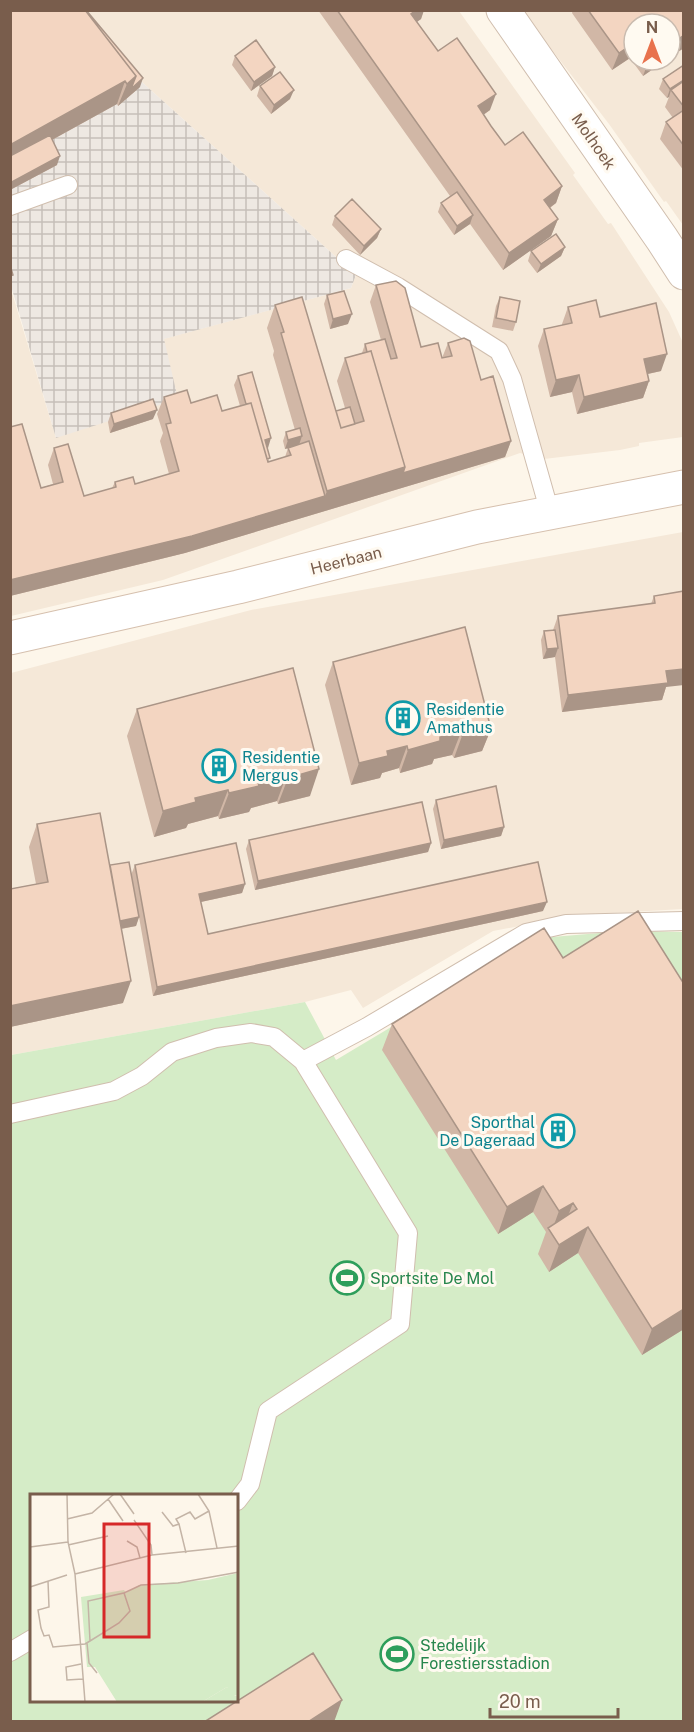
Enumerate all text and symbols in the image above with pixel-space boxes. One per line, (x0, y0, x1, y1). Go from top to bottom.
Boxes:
north arrow (622, 12, 682, 72)
text: N (646, 18, 658, 37)
street label: Molhoek (567, 110, 620, 173)
street label: Heerbaan (308, 542, 384, 579)
building icon: Residentie Amathus (385, 700, 421, 736)
place label: Residentie Amathus (426, 700, 504, 737)
building icon: Residentie Mergus (201, 748, 237, 784)
place label: Residentie Mergus (242, 748, 320, 785)
place label: Sporthal De Dageraad (439, 1113, 535, 1150)
building icon: Sporthal De Dageraad (540, 1113, 576, 1149)
sports icon: Sportsite De Mol (329, 1260, 365, 1296)
place label: Sportsite De Mol (370, 1269, 494, 1288)
inset map (30, 1494, 238, 1702)
sports icon: Stedelijk Forestiersstadion (379, 1636, 415, 1672)
place label: Stedelijk Forestiersstadion (420, 1636, 550, 1673)
scale bar (490, 1681, 618, 1719)
text: 20 m (499, 1691, 541, 1712)

